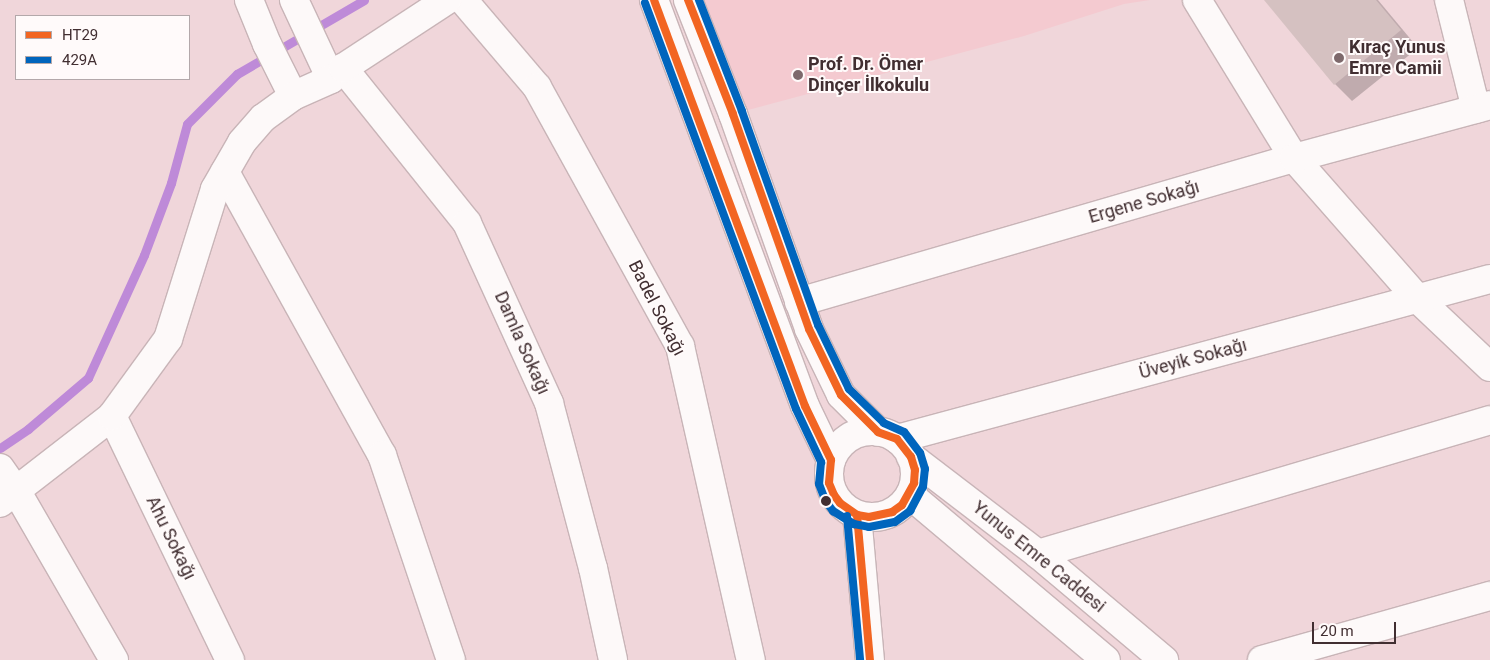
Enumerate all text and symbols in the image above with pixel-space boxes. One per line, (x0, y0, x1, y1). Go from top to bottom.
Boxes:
legend (15, 15, 190, 80)
text: HT29 (62, 26, 98, 44)
place label: Kıraç Yunus Emre Camii (1349, 37, 1445, 80)
text: 429A (62, 51, 97, 69)
marker: Kıraç Yunus Emre Camii (1333, 52, 1345, 64)
place label: Prof. Dr. Ömer Dinçer İlkokulu (808, 54, 929, 96)
marker: Prof. Dr. Ömer Dinçer İlkokulu (792, 69, 804, 81)
street label: Ergene Sokağı (1086, 176, 1202, 228)
street label: Badel Sokağı (624, 257, 690, 359)
street label: Damla Sokağı (490, 288, 554, 398)
street label: Üveyik Sokağı (1137, 334, 1249, 384)
street label: Ahu Sokağı (141, 493, 201, 583)
unlabelled marker (821, 496, 831, 506)
street label: Yunus Emre Caddesi (968, 497, 1110, 617)
scale bar (1315, 612, 1399, 644)
text: 20 m (1320, 622, 1354, 640)

